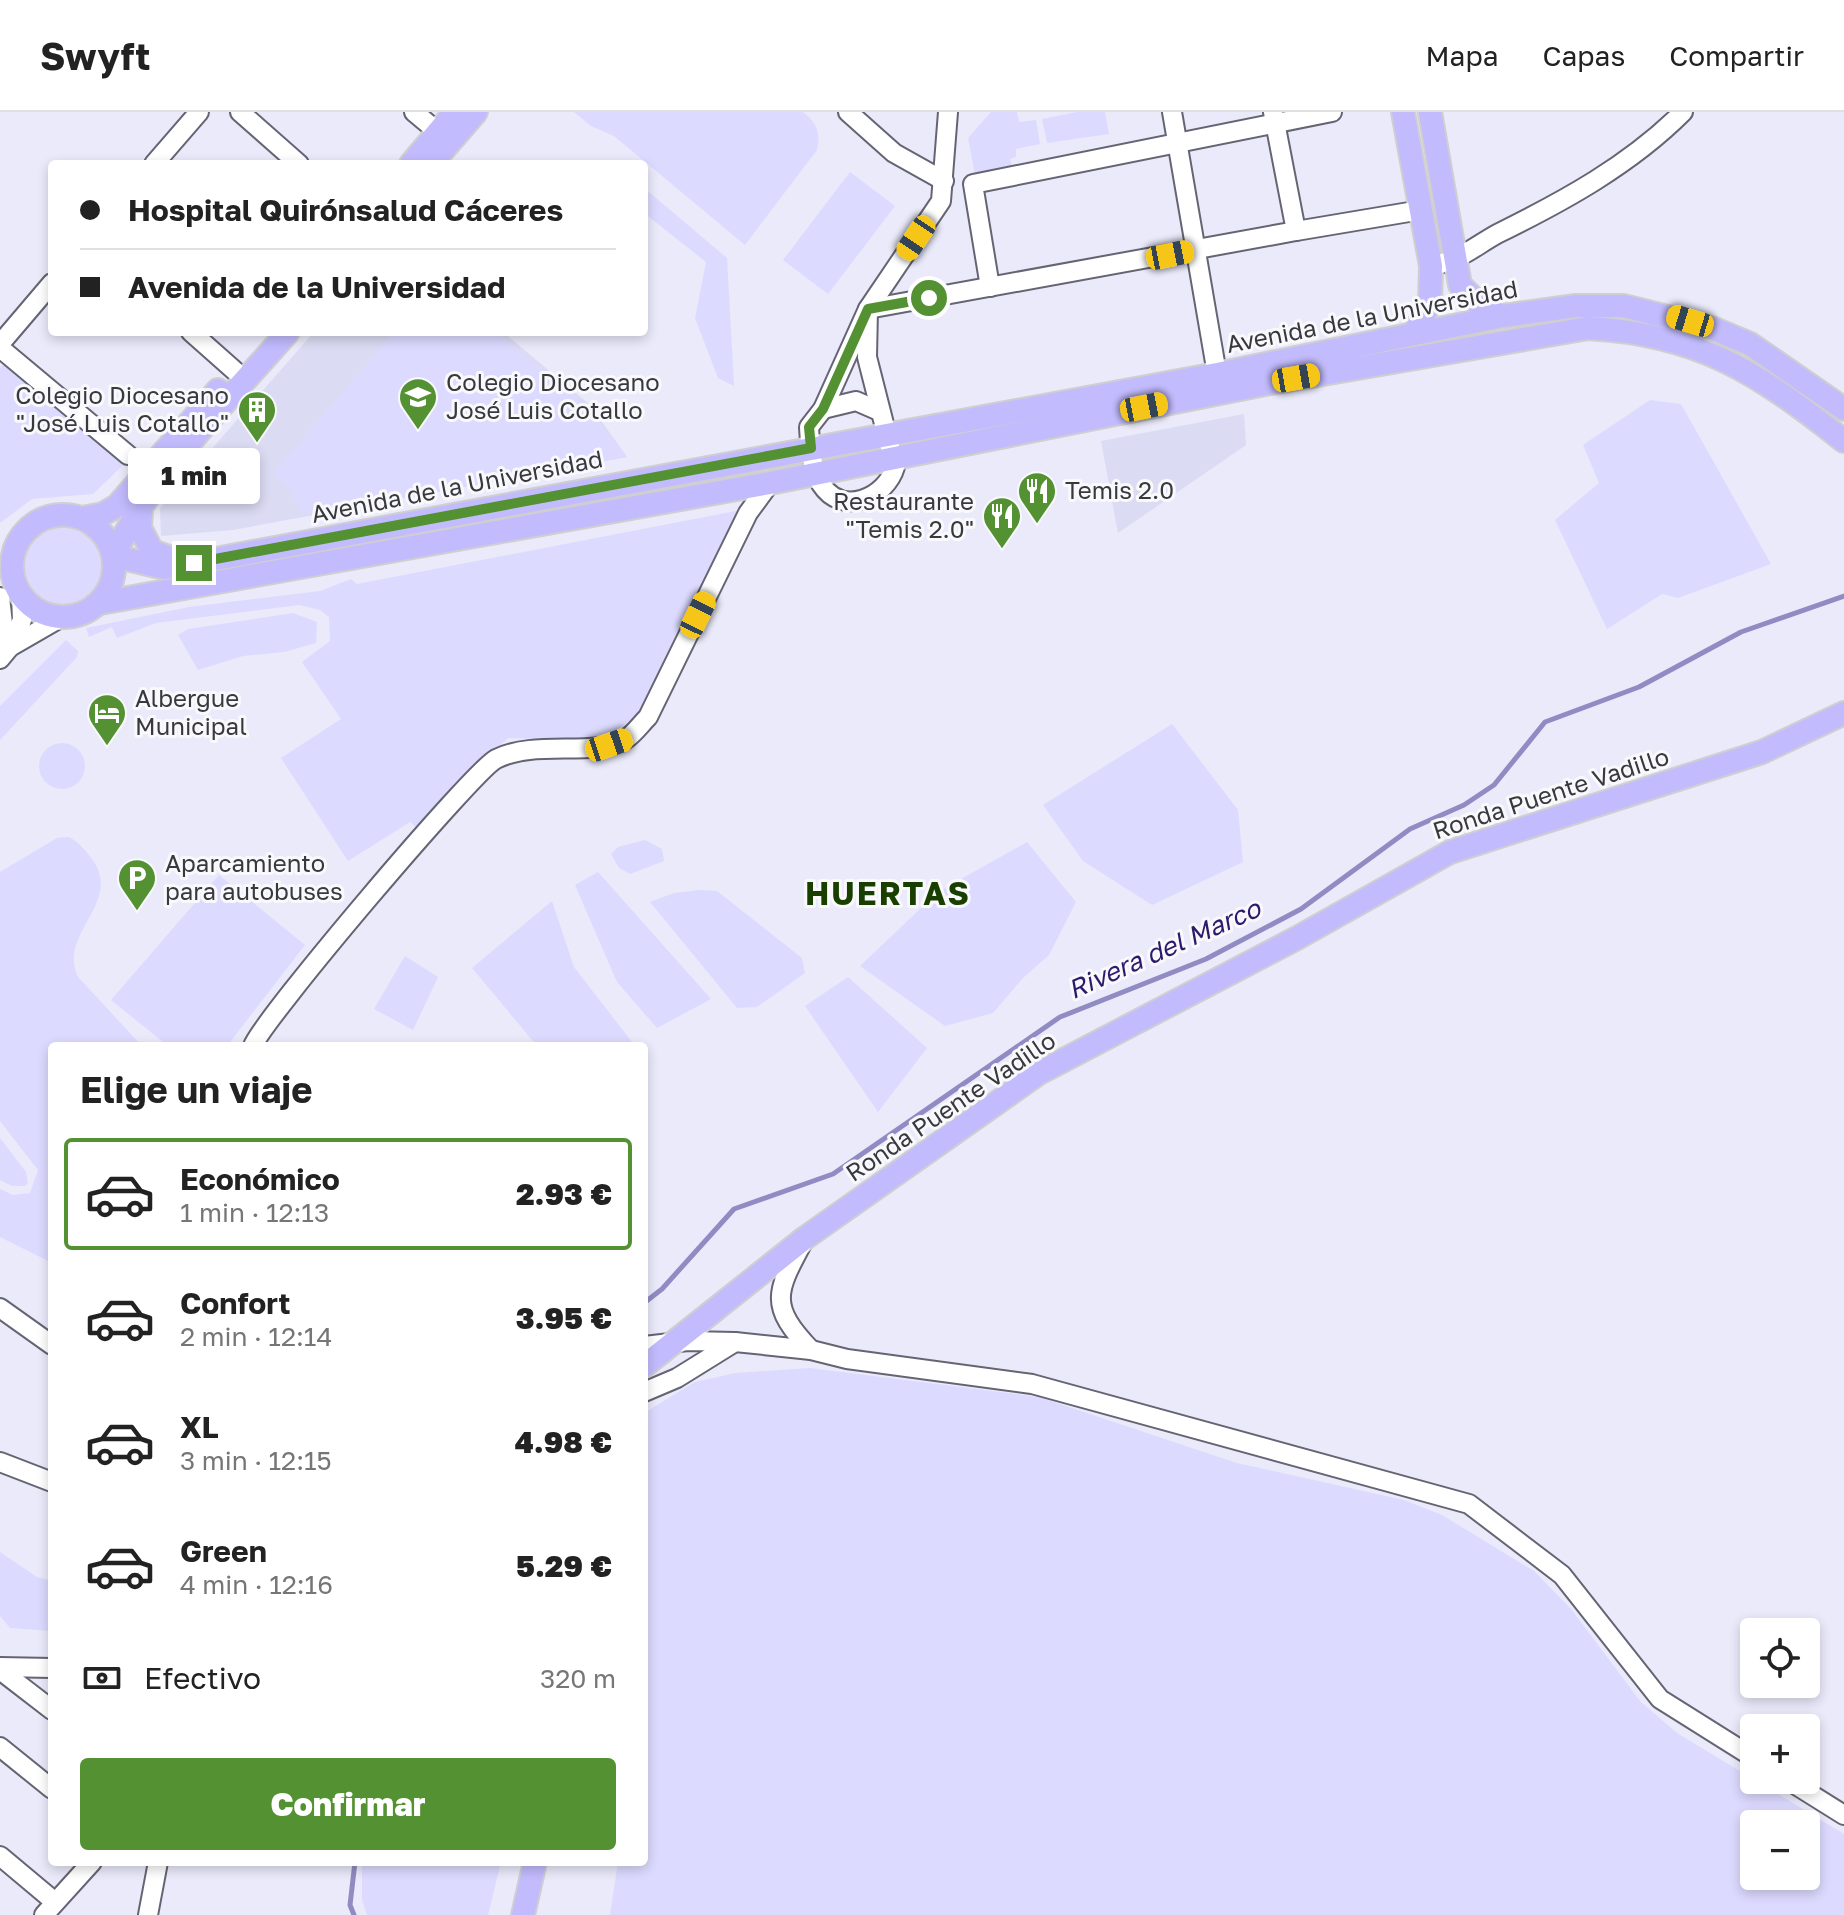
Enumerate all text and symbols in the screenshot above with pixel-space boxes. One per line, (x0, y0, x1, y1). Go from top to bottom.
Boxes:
text: Swyft (40, 33, 150, 78)
text: Mapa (1426, 39, 1498, 72)
text: Capas (1542, 39, 1625, 72)
text: Compartir (1669, 39, 1804, 72)
text: Hospital Quirónsalud Cáceres (128, 192, 563, 228)
car (893, 211, 939, 265)
car (1144, 239, 1196, 271)
text: Avenida de la Universidad (128, 269, 505, 305)
street label: Avenida de la Universidad (1224, 273, 1520, 358)
route start (911, 280, 947, 316)
car (1664, 303, 1716, 339)
car (1270, 362, 1322, 394)
place label: Colegio Diocesano José Luis Cotallo (446, 367, 660, 424)
school or university icon: Colegio Diocesano José Luis Cotallo (397, 376, 439, 431)
place label: Colegio Diocesano "José Luis Cotallo" (15, 380, 229, 437)
building icon: Colegio Diocesano "José Luis Cotallo" (236, 389, 278, 444)
car (1118, 391, 1170, 423)
street label: Avenida de la Universidad (309, 443, 605, 528)
callout: 1 min (128, 447, 260, 503)
text: 1 min (161, 460, 227, 491)
restaurant icon: Temis 2.0 (1016, 470, 1058, 525)
place label: Temis 2.0 (1065, 475, 1174, 504)
place label: Restaurante "Temis 2.0" (833, 486, 974, 543)
restaurant icon: Restaurante "Temis 2.0" (981, 495, 1023, 550)
route end (176, 545, 212, 581)
car (677, 588, 719, 642)
place label: Albergue Municipal (135, 683, 247, 740)
hotel icon: Albergue Municipal (86, 692, 128, 747)
car (582, 726, 636, 764)
street label: Ronda Puente Vadillo (1429, 741, 1672, 844)
place label: Aparcamiento para autobuses (165, 848, 343, 905)
parking icon: Aparcamiento para autobuses (116, 857, 158, 912)
district label: HUERTAS (805, 874, 971, 912)
water label: Rivera del Marco (1063, 892, 1266, 1005)
street label: Ronda Puente Vadillo (840, 1025, 1061, 1187)
text: Elige un viaje (80, 1068, 312, 1111)
icon: car (84, 1158, 156, 1230)
text: Económico (180, 1161, 340, 1197)
text: 2.93 € (516, 1176, 612, 1212)
text: 1 min · 12:13 (180, 1197, 329, 1228)
icon: car (84, 1282, 156, 1354)
text: Confort (180, 1285, 291, 1321)
text: 3.95 € (516, 1300, 612, 1336)
text: 2 min · 12:14 (180, 1321, 332, 1352)
icon: car (84, 1406, 156, 1478)
text: XL (180, 1409, 219, 1445)
text: 4.98 € (515, 1424, 612, 1460)
text: 3 min · 12:15 (180, 1445, 332, 1476)
icon: car (84, 1530, 156, 1602)
text: Green (180, 1533, 267, 1569)
text: 5.29 € (516, 1548, 612, 1584)
text: 4 min · 12:16 (180, 1569, 333, 1600)
map controls (1740, 1618, 1820, 1890)
button: locate (1740, 1618, 1820, 1698)
icon: cash (80, 1656, 124, 1700)
text: Efectivo (144, 1660, 261, 1696)
text: 320 m (540, 1663, 616, 1694)
button: + (1740, 1714, 1820, 1794)
button: Confirmar (80, 1758, 616, 1850)
button: − (1740, 1810, 1820, 1890)

